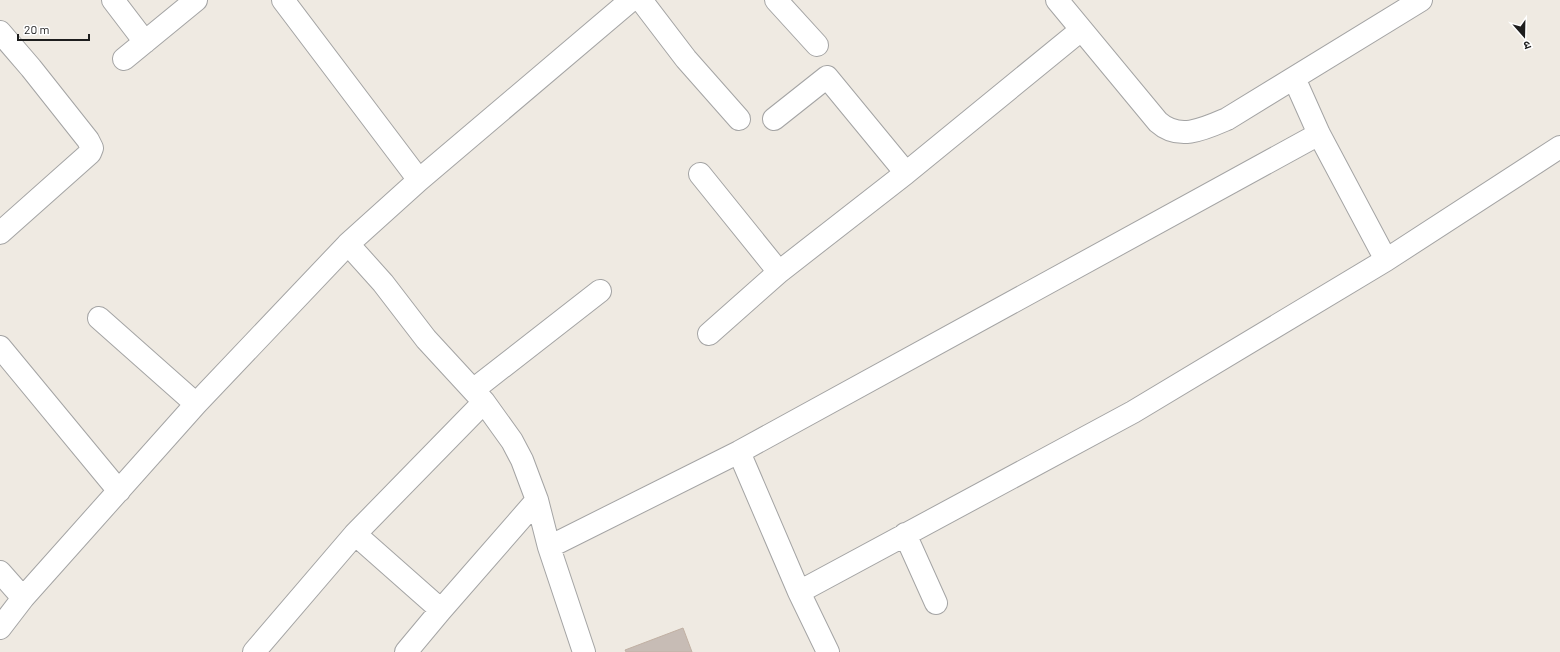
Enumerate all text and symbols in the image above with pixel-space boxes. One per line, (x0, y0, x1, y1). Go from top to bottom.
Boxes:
scale bar (18, 16, 89, 42)
north arrow (1504, 16, 1544, 56)
text: 20 m (24, 22, 50, 36)
text: उ (1522, 39, 1533, 53)

